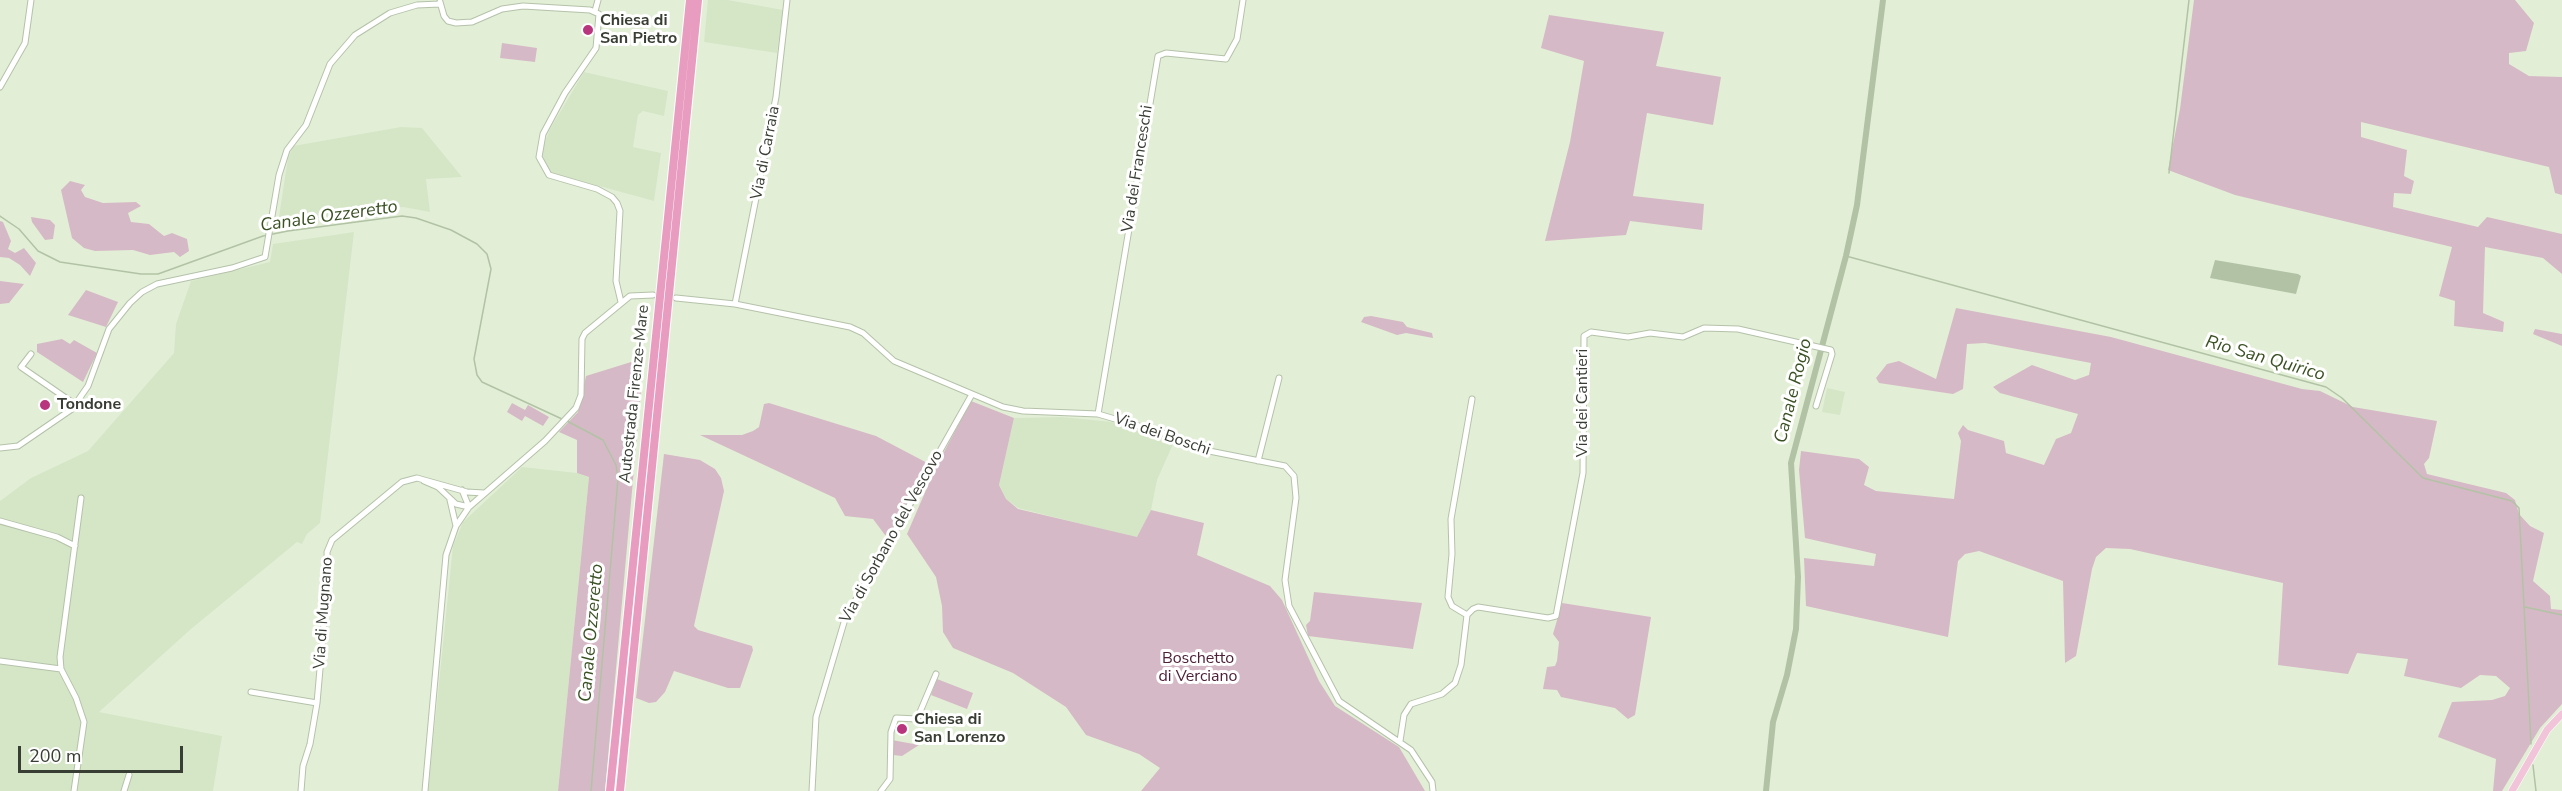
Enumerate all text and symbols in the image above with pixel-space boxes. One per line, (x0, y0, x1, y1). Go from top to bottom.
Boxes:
place label: Chiesa di San Pietro (600, 11, 677, 49)
marker: Chiesa di San Pietro (581, 23, 595, 37)
street label: Via di Carraia (747, 104, 785, 202)
street label: Via dei Franceschi (1118, 104, 1158, 234)
water label: Canale Ozzeretto (259, 197, 399, 237)
street label: Autostrada Firenze-Mare (616, 304, 654, 484)
water label: Rio San Quirico (2203, 332, 2327, 386)
water label: Canale Rogio (1771, 336, 1817, 446)
street label: Via dei Cantieri (1573, 349, 1593, 457)
place label: Tondone (57, 395, 121, 415)
marker: Tondone (38, 398, 52, 412)
street label: Via dei Boschi (1111, 410, 1213, 460)
street label: Via di Sorbano del Vescovo (836, 447, 948, 627)
street label: Via di Mugnano (311, 556, 337, 670)
water label: Canale Ozzeretto (575, 563, 609, 703)
park label: Boschetto di Verciano (1159, 649, 1237, 687)
place label: Chiesa di San Lorenzo (914, 710, 1005, 748)
marker: Chiesa di San Lorenzo (895, 722, 909, 736)
scale bar (21, 734, 186, 772)
text: 200 m (29, 744, 81, 768)

